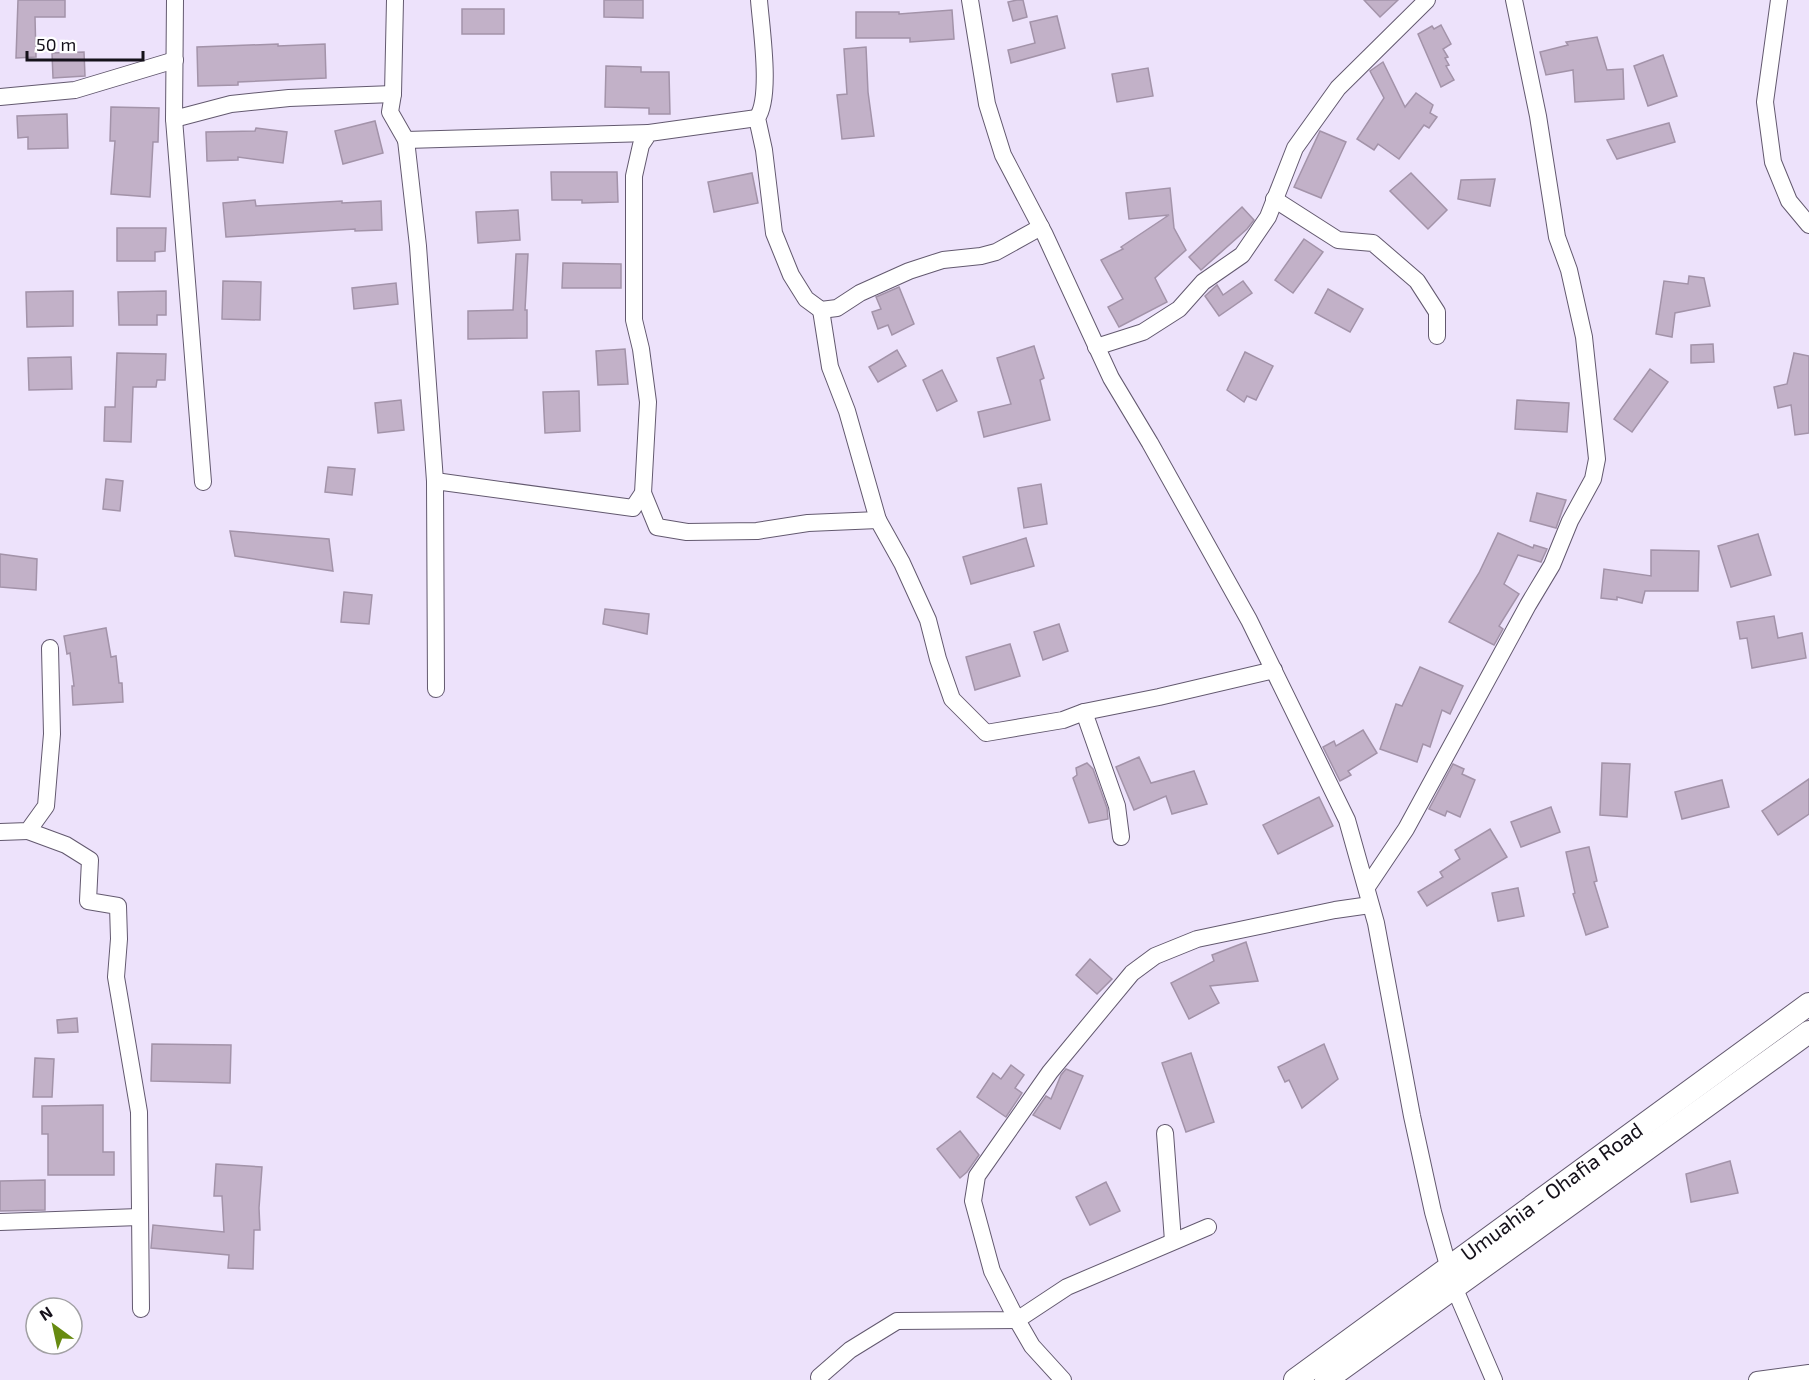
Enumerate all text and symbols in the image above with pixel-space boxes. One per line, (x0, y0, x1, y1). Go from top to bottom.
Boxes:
scale bar (27, 24, 142, 62)
text: 50 m (36, 33, 76, 55)
street label: Umuahia - Ohafia Road (1455, 1116, 1647, 1265)
north arrow (24, 1296, 84, 1356)
text: N (36, 1302, 56, 1324)

